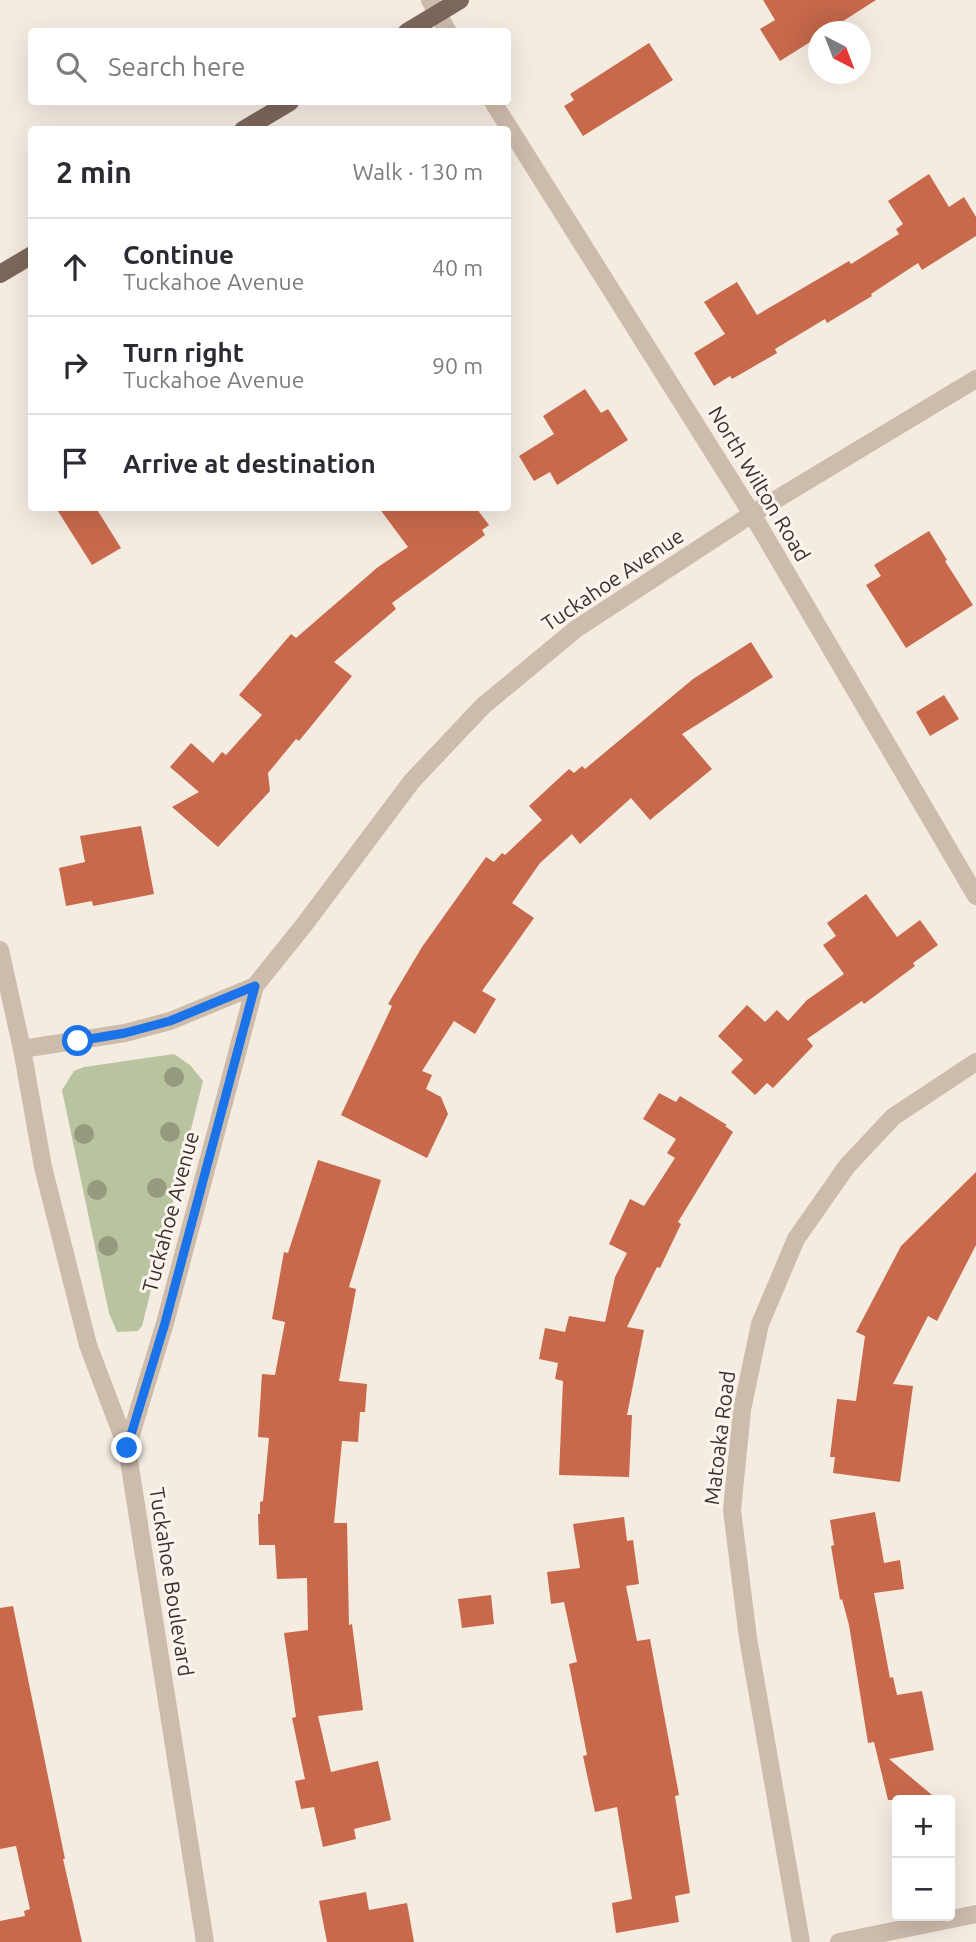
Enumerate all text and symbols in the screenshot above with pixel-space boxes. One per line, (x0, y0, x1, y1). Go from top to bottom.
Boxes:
north arrow (808, 21, 871, 84)
search box (28, 28, 511, 105)
icon: search (52, 48, 90, 86)
text: Search here (108, 52, 245, 81)
text: 2 min (56, 155, 132, 189)
text: Walk · 130 m (352, 159, 483, 184)
text: Continue (123, 240, 234, 269)
icon: ahead (56, 248, 94, 286)
text: 40 m (432, 255, 483, 280)
text: Tuckahoe Avenue (123, 269, 304, 294)
text: Turn right (123, 338, 244, 367)
icon: right (56, 346, 94, 384)
text: 90 m (432, 353, 483, 378)
text: Tuckahoe Avenue (123, 367, 304, 392)
street label: North Wilton Road (704, 402, 816, 565)
icon: arrive (56, 444, 94, 482)
text: Arrive at destination (123, 449, 376, 478)
street label: Tuckahoe Avenue (537, 523, 688, 635)
route start (62, 1025, 93, 1056)
street label: Tuckahoe Avenue (137, 1129, 203, 1295)
street label: Matoaka Road (699, 1369, 739, 1506)
route end (111, 1432, 142, 1463)
street label: Tuckahoe Boulevard (145, 1486, 199, 1678)
map controls (892, 1795, 955, 1921)
button: + (892, 1795, 955, 1858)
button: − (892, 1858, 955, 1921)

